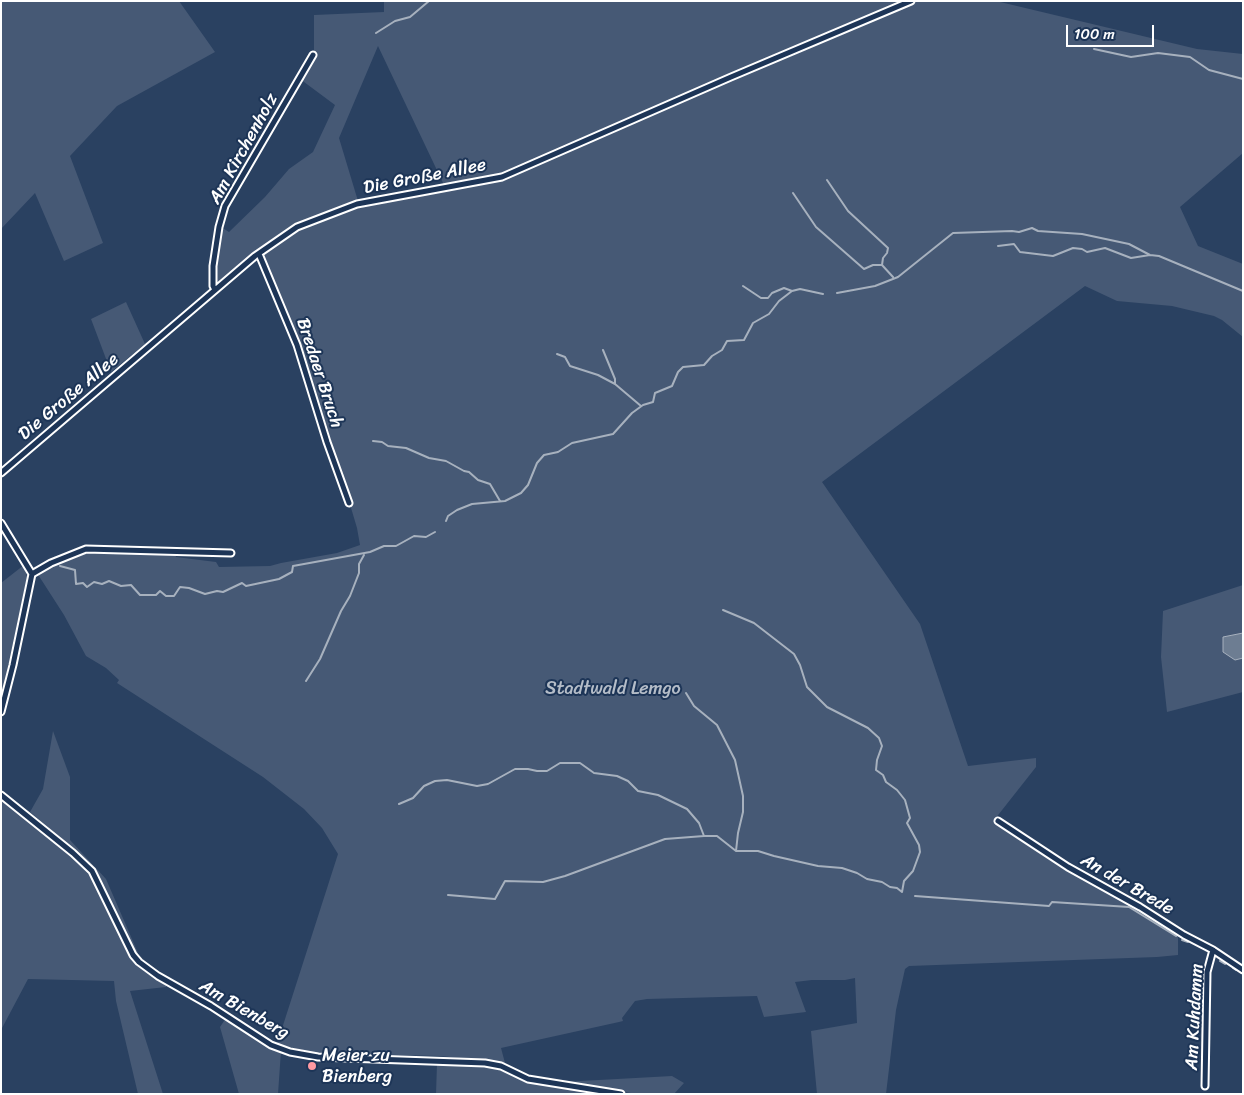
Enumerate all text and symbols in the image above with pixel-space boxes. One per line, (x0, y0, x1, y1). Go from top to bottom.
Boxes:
scale bar (1069, 15, 1156, 47)
text: 100 m (1074, 21, 1115, 47)
street label: Am Kirchenholz (205, 90, 283, 208)
street label: Die Große Allee (362, 155, 488, 199)
street label: Bredaer Bruch (291, 315, 347, 431)
street label: Die Große Allee (14, 349, 124, 445)
park label: Stadtwald Lemgo (545, 678, 681, 700)
street label: An der Brede (1077, 850, 1177, 920)
street label: Am Kuhdamm (1181, 963, 1209, 1071)
street label: Am Bienberg (195, 976, 293, 1044)
place label: Meier zu Bienberg (322, 1045, 392, 1088)
marker: Meier zu Bienberg (306, 1060, 318, 1072)

